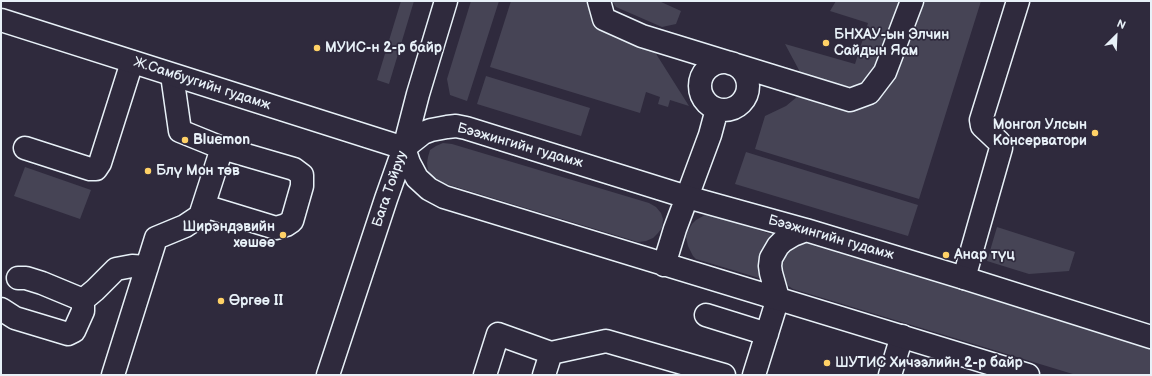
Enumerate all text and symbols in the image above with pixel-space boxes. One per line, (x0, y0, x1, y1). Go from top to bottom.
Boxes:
north arrow (1096, 16, 1136, 56)
text: N (1115, 17, 1127, 32)
place label: БНХАУ-ын Элчин Сайдын Яам (834, 27, 949, 60)
marker: БНХАУ-ын Элчин Сайдын Яам (821, 38, 831, 48)
place label: МУИС-н 2-р байр (325, 40, 442, 56)
marker: МУИС-н 2-р байр (312, 43, 322, 53)
street label: Ж.Самбуугийн гудамж (131, 54, 273, 114)
place label: Монгол Улсын Консерватори (993, 117, 1087, 150)
street label: Бээжингийн гудамж (455, 120, 585, 172)
marker: Монгол Улсын Консерватори (1090, 128, 1100, 138)
place label: Bluemon (193, 132, 250, 148)
marker: Bluemon (180, 135, 190, 145)
street label: Бага Тойруу (369, 149, 411, 229)
place label: Блү Мон төв (156, 163, 240, 179)
marker: Блү Мон төв (143, 166, 153, 176)
street label: Бээжингийн гудамж (766, 212, 896, 264)
place label: Ширэндэвийн хөшөө (182, 219, 275, 252)
marker: Ширэндэвийн хөшөө (278, 230, 288, 240)
place label: Анар түц (954, 247, 1015, 263)
marker: Анар түц (941, 250, 951, 260)
place label: Өргөө II (229, 293, 283, 309)
marker: Өргөө II (216, 296, 226, 306)
place label: ШУТИС Хичээлийн 2-р байр (835, 355, 1023, 371)
marker: ШУТИС Хичээлийн 2-р байр (822, 358, 832, 368)

